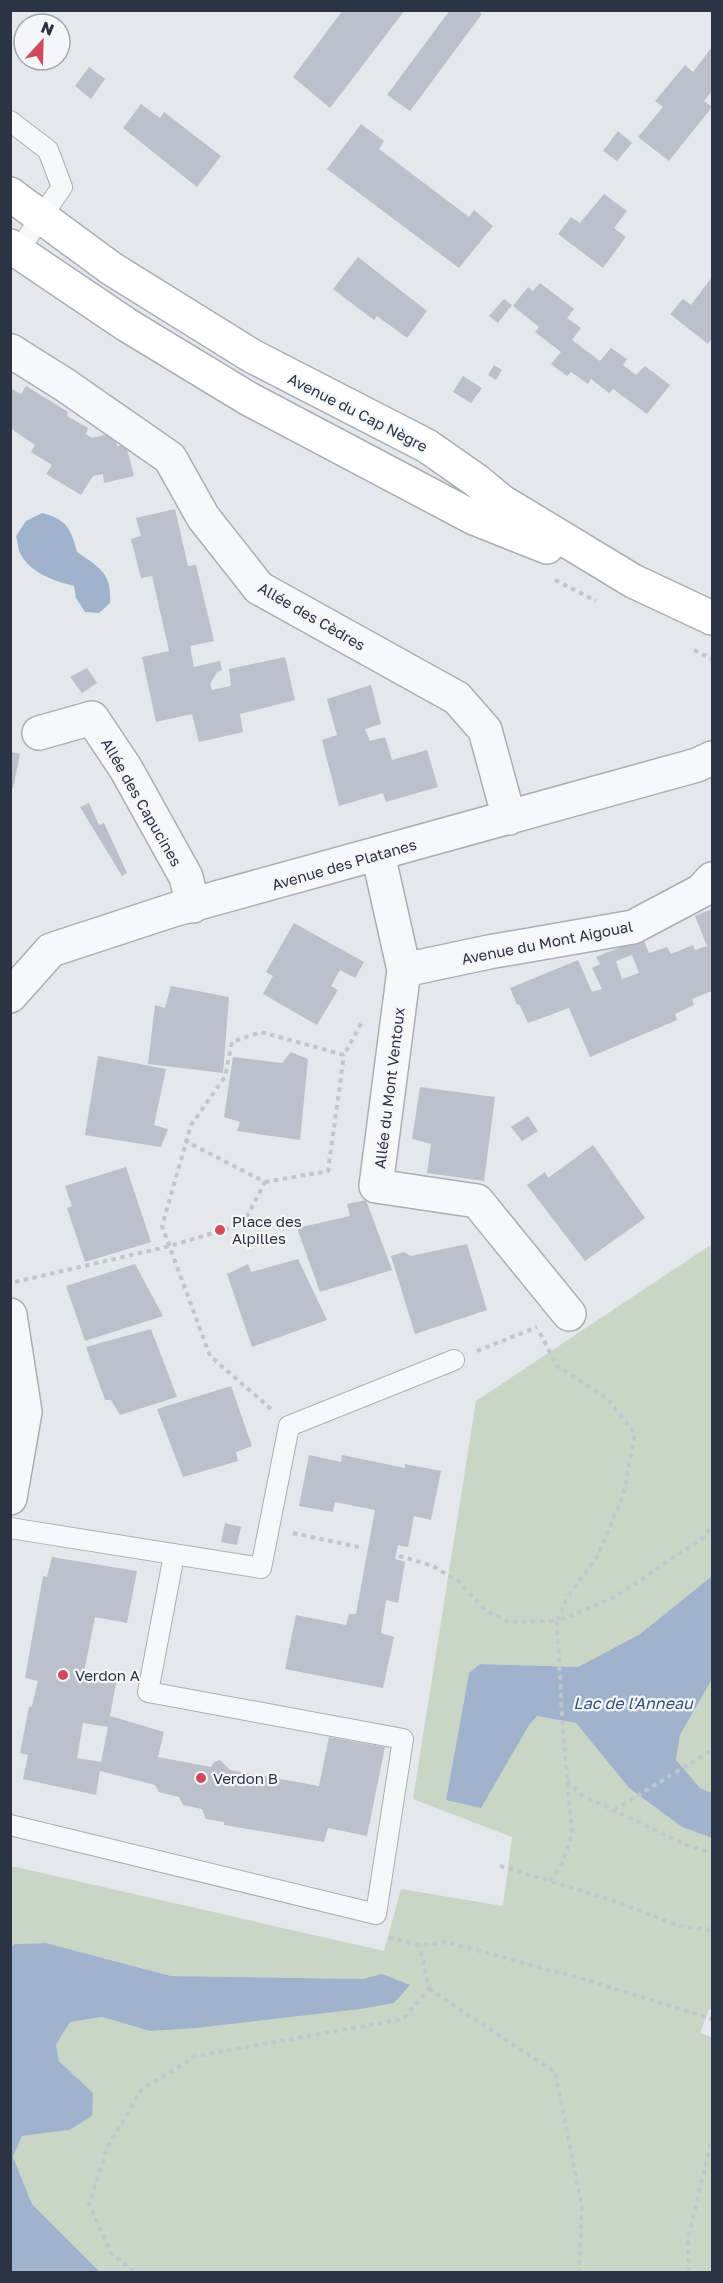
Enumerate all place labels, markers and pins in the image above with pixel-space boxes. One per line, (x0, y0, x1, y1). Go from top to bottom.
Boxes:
place label: Place des Alpilles (232, 1212, 302, 1247)
marker: Place des Alpilles (213, 1223, 227, 1237)
place label: Verdon A (75, 1666, 140, 1684)
marker: Verdon A (56, 1668, 70, 1682)
place label: Verdon B (213, 1769, 278, 1787)
marker: Verdon B (194, 1771, 208, 1785)

